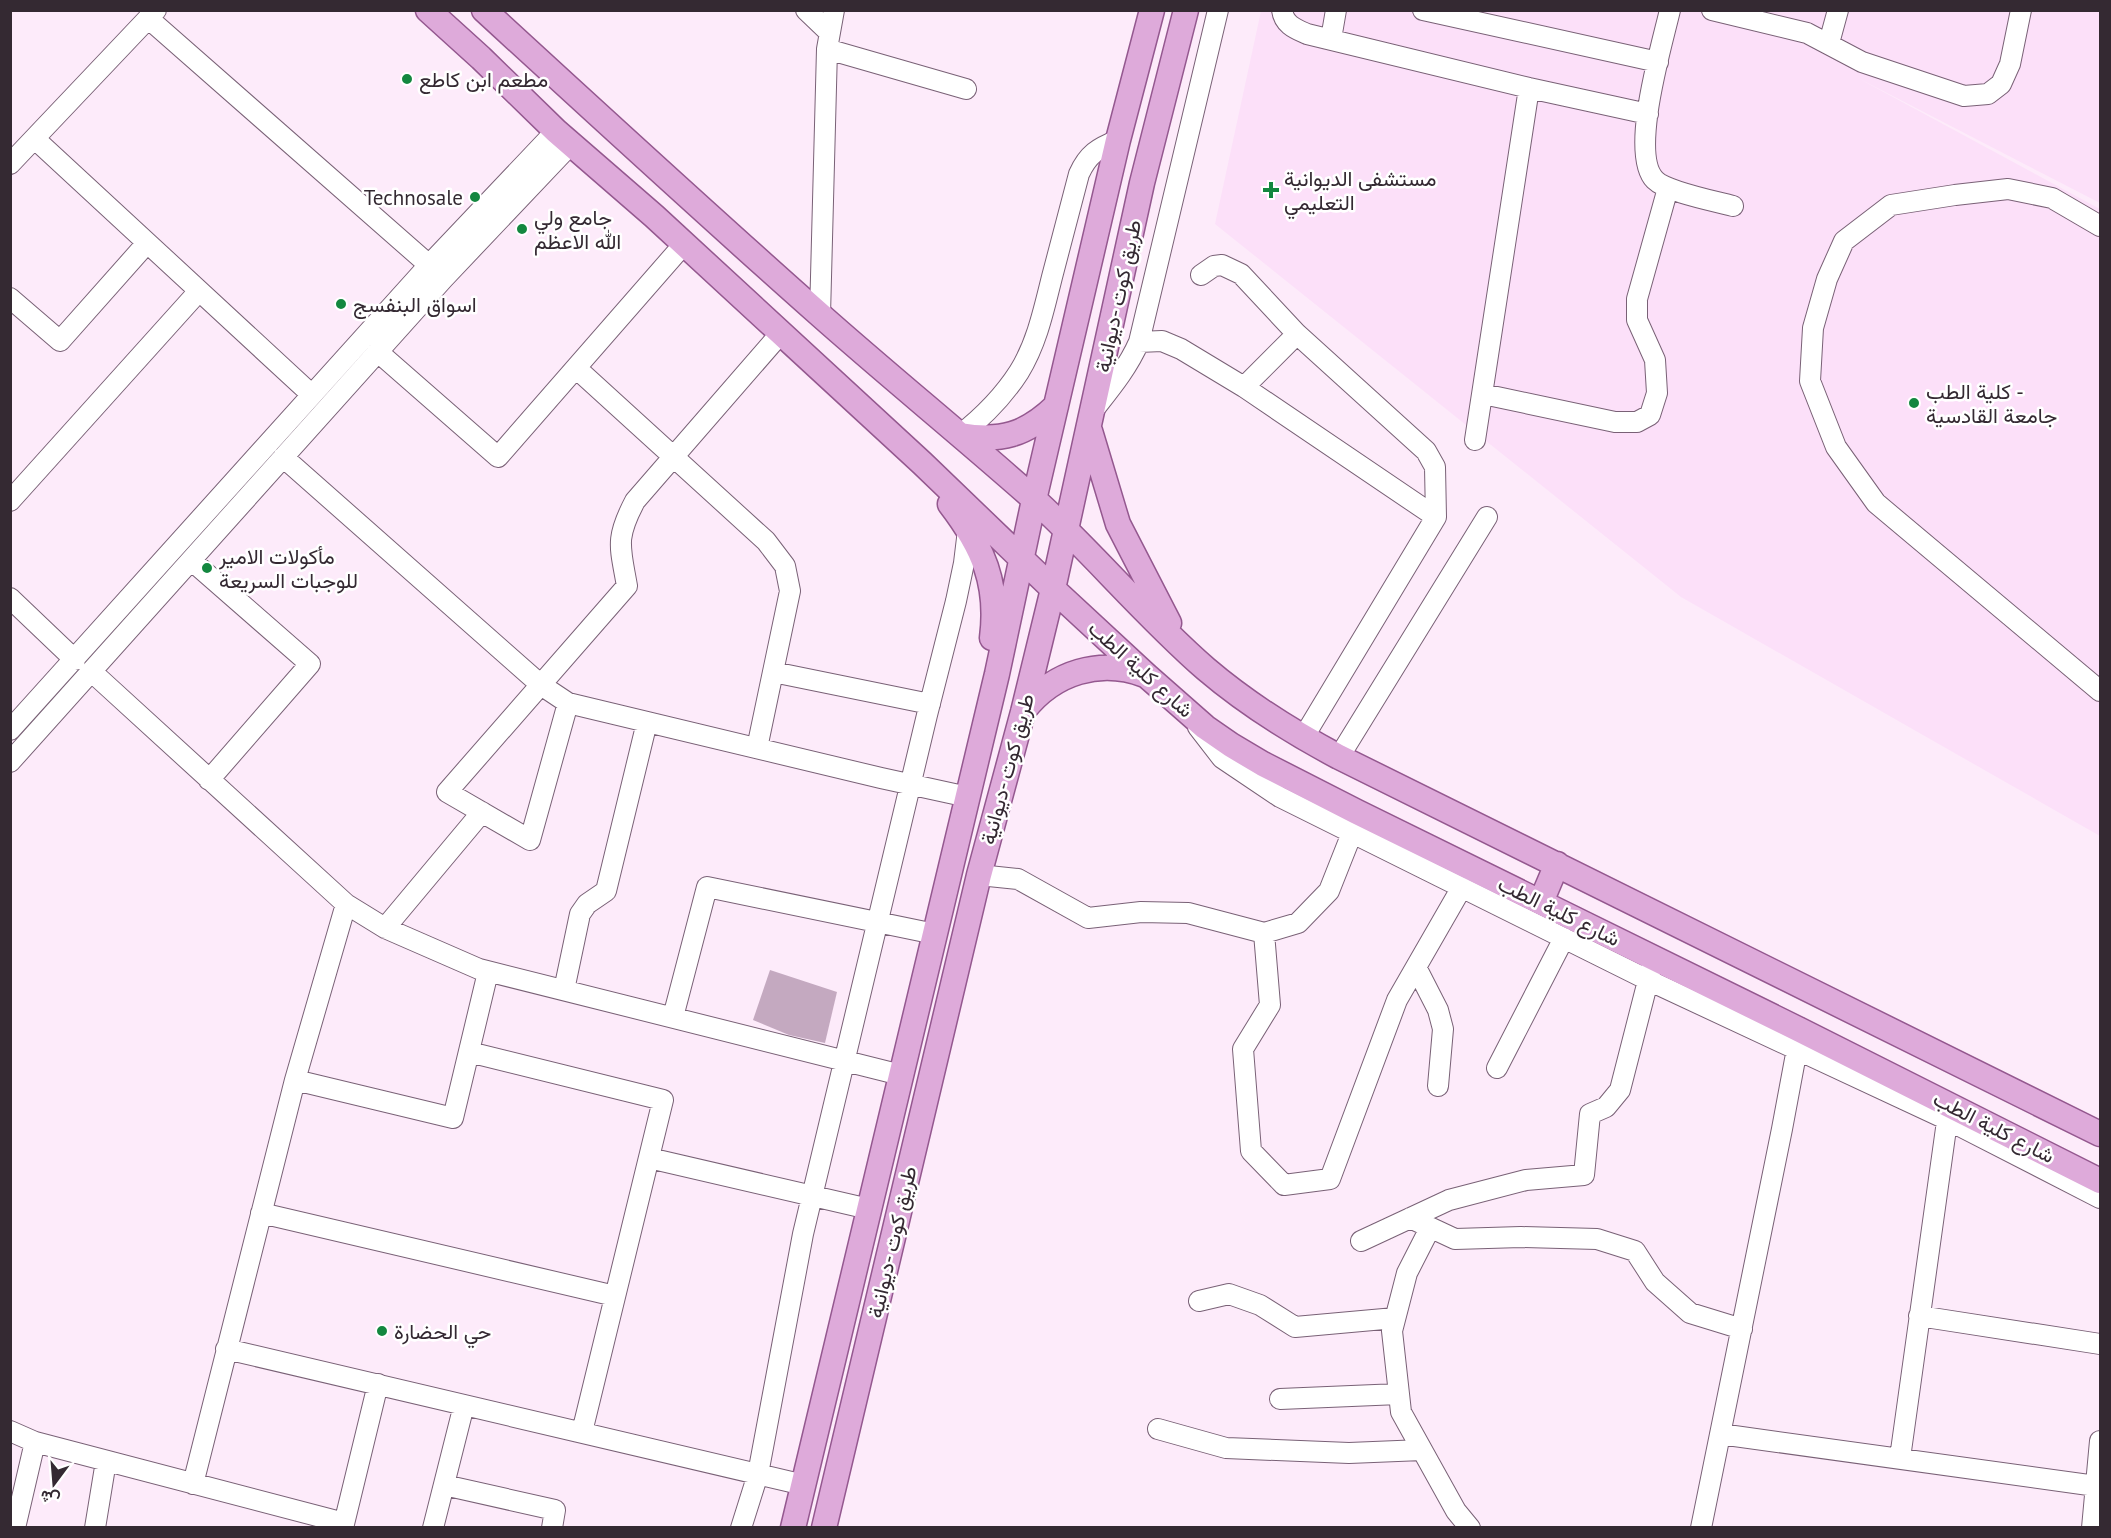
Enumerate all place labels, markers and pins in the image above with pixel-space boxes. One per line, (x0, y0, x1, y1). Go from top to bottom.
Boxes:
place label: مطعم ابن كاطع (419, 66, 548, 94)
marker: مطعم ابن كاطع (400, 72, 414, 86)
place label: مستشفى الديوانية التعليمي (1284, 165, 1436, 220)
marker: مستشفى الديوانية التعليمي (1262, 181, 1280, 199)
place label: Technosale (364, 184, 463, 211)
marker: Technosale (468, 190, 482, 204)
place label: جامع ولي الله الاعظم (534, 204, 621, 256)
marker: جامع ولي الله الاعظم (515, 222, 529, 236)
place label: اسواق البنفسج (353, 291, 477, 319)
marker: اسواق البنفسج (334, 297, 348, 311)
place label: كلية الطب - جامعة القادسية (1926, 378, 2057, 429)
marker: كلية الطب - جامعة القادسية (1907, 396, 1921, 410)
place label: مأكولات الامير للوجبات السريعة (218, 543, 358, 594)
marker: مأكولات الامير للوجبات السريعة (200, 561, 214, 575)
place label: حي الحضارة (394, 1318, 491, 1349)
marker: حي الحضارة (375, 1324, 389, 1338)

